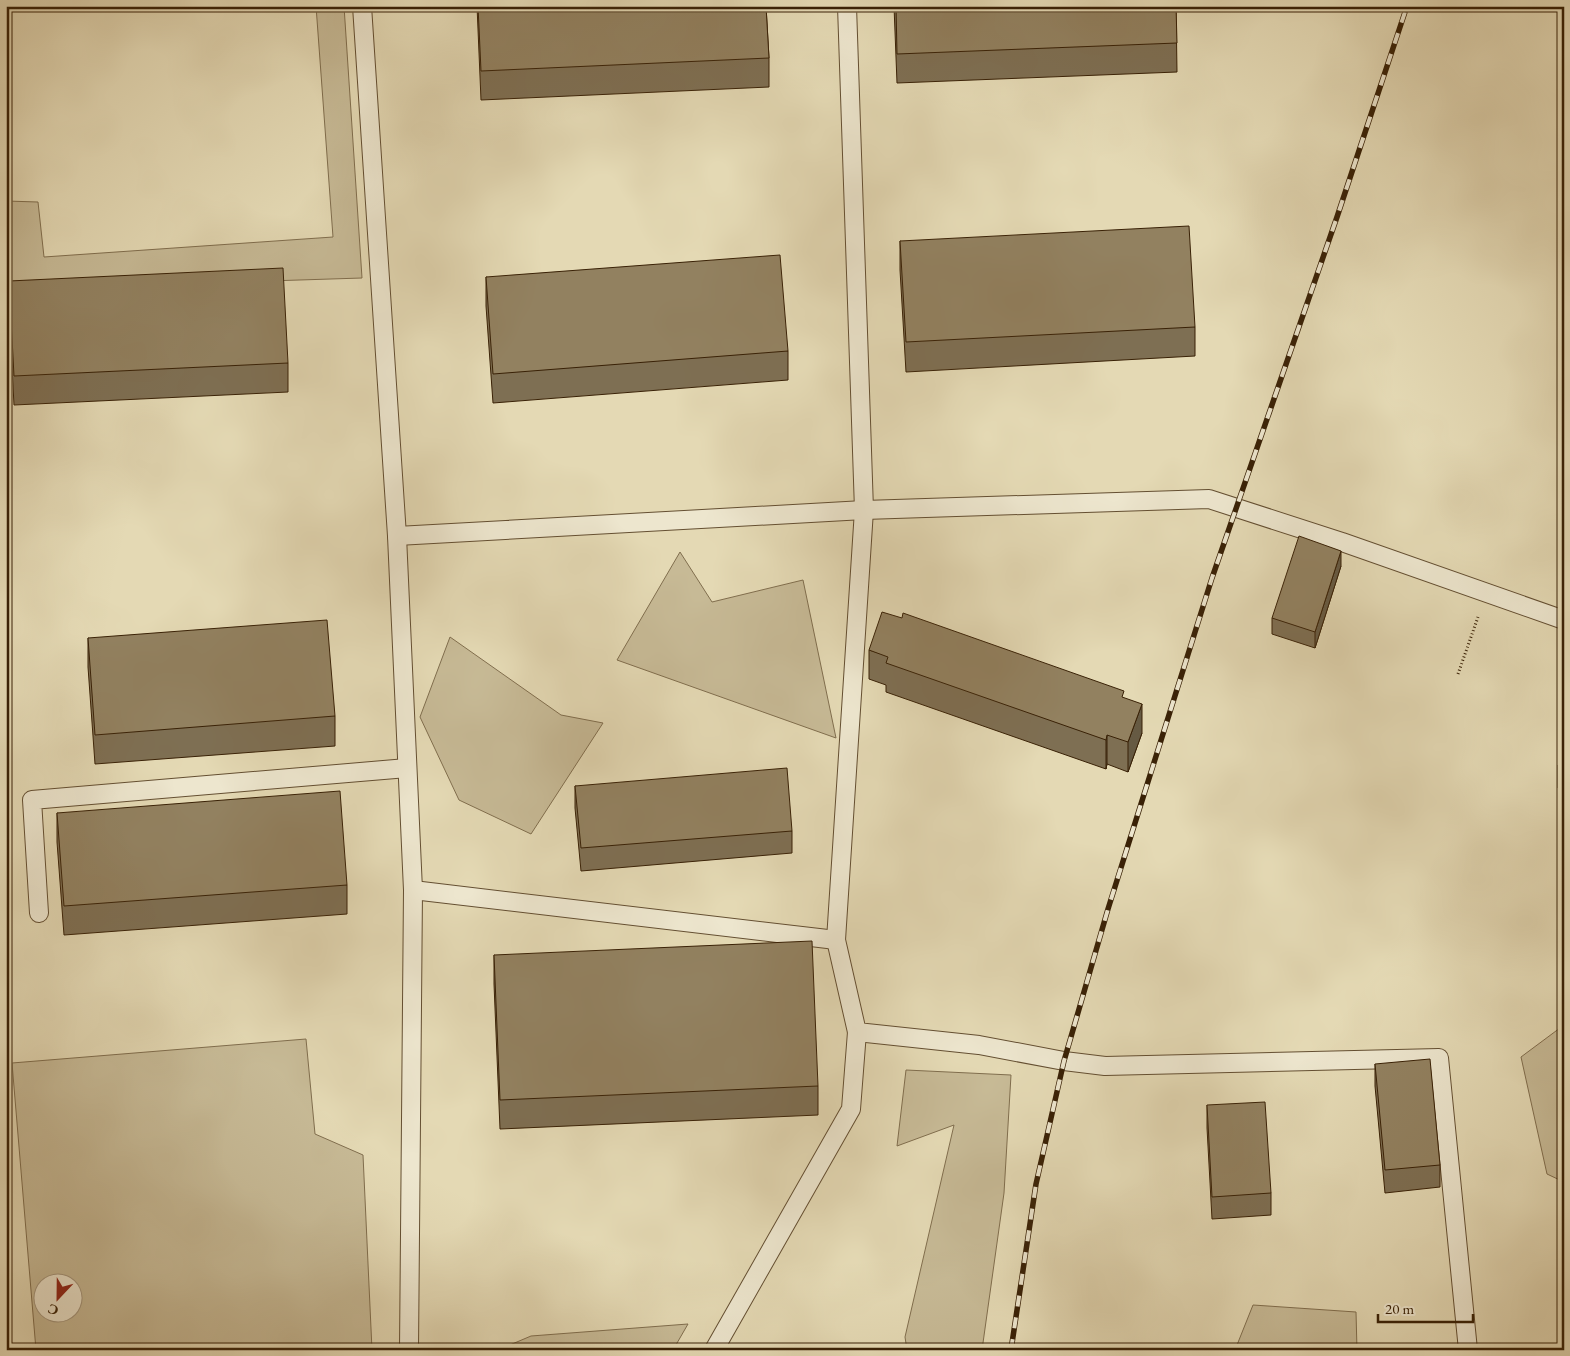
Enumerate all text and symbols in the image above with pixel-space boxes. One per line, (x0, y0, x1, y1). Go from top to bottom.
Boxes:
north arrow (32, 1274, 82, 1324)
scale bar (1378, 1291, 1472, 1323)
text: 20 m (1385, 1299, 1414, 1318)
text: С (45, 1300, 61, 1320)

